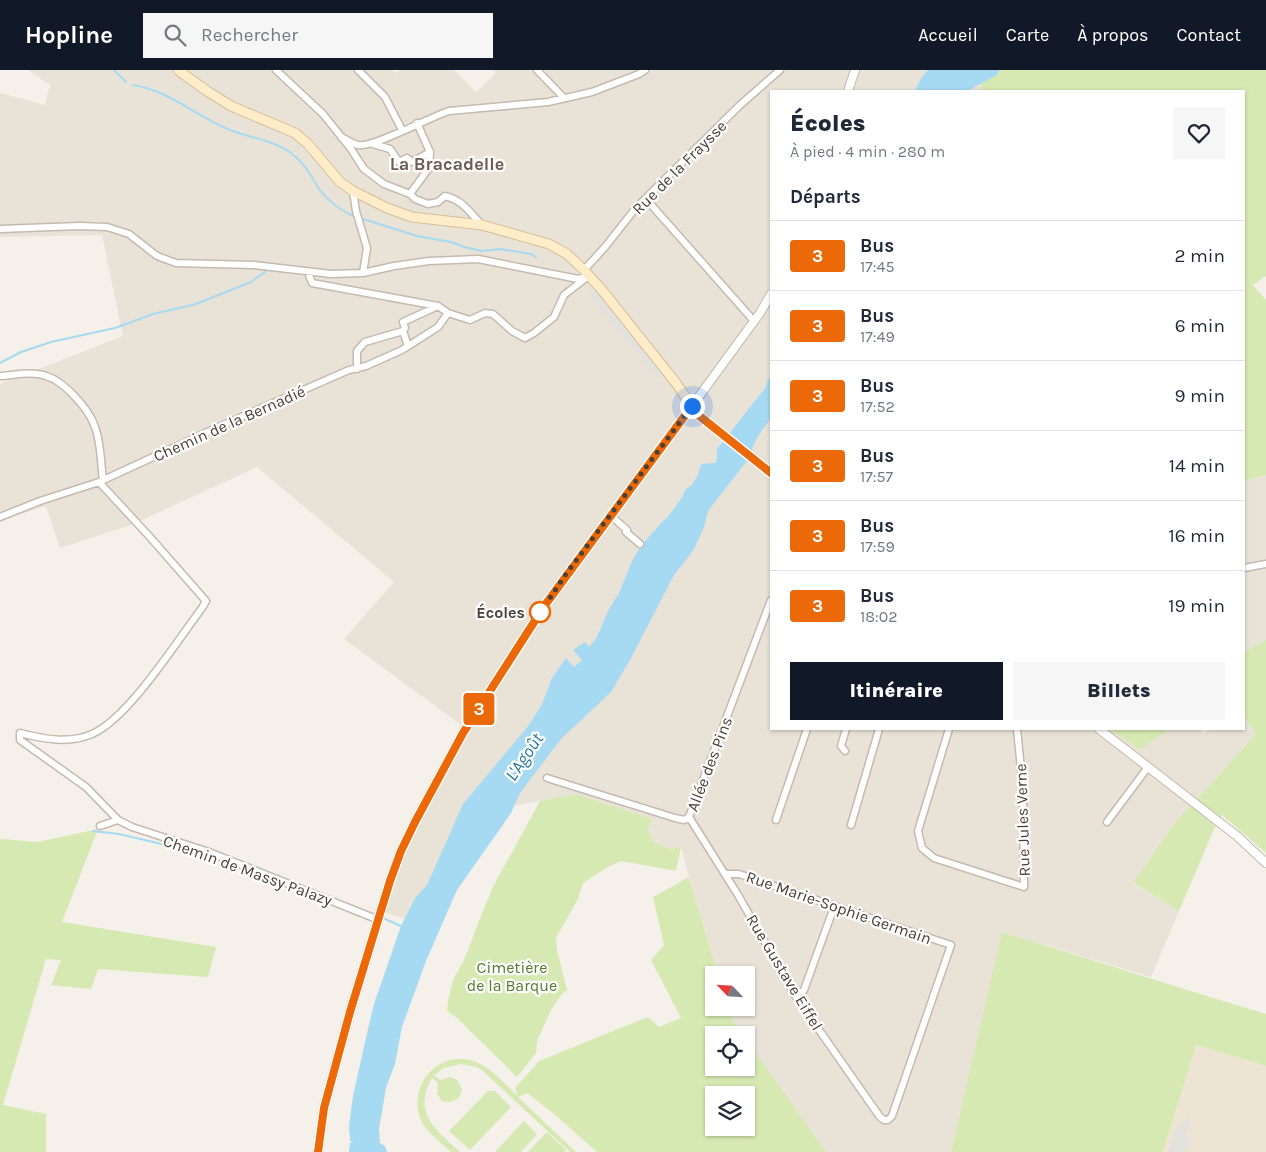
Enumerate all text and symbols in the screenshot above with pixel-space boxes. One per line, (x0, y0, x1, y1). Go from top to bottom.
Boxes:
search box (143, 13, 493, 58)
text: Hopline (25, 21, 113, 49)
icon: search (161, 21, 189, 49)
text: Rechercher (201, 24, 298, 46)
text: Accueil (918, 24, 978, 46)
text: Carte (1006, 24, 1049, 46)
text: À propos (1077, 24, 1149, 46)
text: Contact (1177, 24, 1241, 46)
button: heart (1173, 107, 1225, 159)
text: Écoles (790, 109, 866, 137)
street label: Rue de la Fraysse (628, 116, 730, 218)
text: À pied · 4 min · 280 m (790, 142, 945, 161)
district label: La Bracadelle (390, 153, 504, 175)
text: Départs (790, 186, 861, 208)
text: Bus (860, 235, 894, 257)
text: 3 (812, 245, 823, 267)
text: 2 min (1175, 245, 1225, 267)
text: 17:45 (860, 257, 894, 276)
text: Bus (860, 305, 894, 327)
text: 3 (812, 315, 823, 337)
text: 6 min (1175, 315, 1225, 337)
text: 17:49 (860, 327, 895, 346)
text: Bus (860, 375, 894, 397)
street label: Chemin de la Bernadié (150, 381, 308, 466)
text: 3 (812, 385, 823, 407)
text: 9 min (1175, 385, 1225, 407)
your location (680, 394, 705, 419)
text: 17:52 (860, 397, 895, 416)
text: Bus (860, 445, 894, 467)
text: 3 (812, 455, 823, 477)
text: 14 min (1169, 455, 1225, 477)
text: 17:57 (860, 467, 893, 486)
text: Bus (860, 515, 894, 537)
text: 3 (812, 525, 823, 547)
text: 16 min (1168, 525, 1225, 547)
text: 17:59 (860, 537, 895, 556)
text: Bus (860, 585, 894, 607)
text: 3 (812, 595, 823, 617)
text: 19 min (1168, 595, 1225, 617)
marker: Écoles (529, 601, 551, 623)
place label: Écoles (476, 603, 525, 622)
text: 18:02 (860, 607, 898, 626)
button: Itinéraire (790, 662, 1003, 720)
button: Billets (1013, 662, 1225, 720)
line badge: 3 (463, 693, 495, 725)
text: 3 (473, 698, 485, 720)
street label: Allée des Pins (683, 714, 736, 814)
water label: L'Agoût (500, 728, 548, 785)
street label: Rue Jules Verne (1011, 763, 1034, 877)
street label: Chemin de Massy Palazy (161, 831, 335, 910)
street label: Rue Marie-Sophie Germain (744, 867, 934, 948)
street label: Rue Gustave Eiffel (742, 911, 827, 1034)
park label: Cimetière de la Barque (467, 958, 557, 995)
north arrow (705, 966, 755, 1016)
map controls (705, 966, 755, 1136)
button: locate (705, 1026, 755, 1076)
button: layers (705, 1086, 755, 1136)

